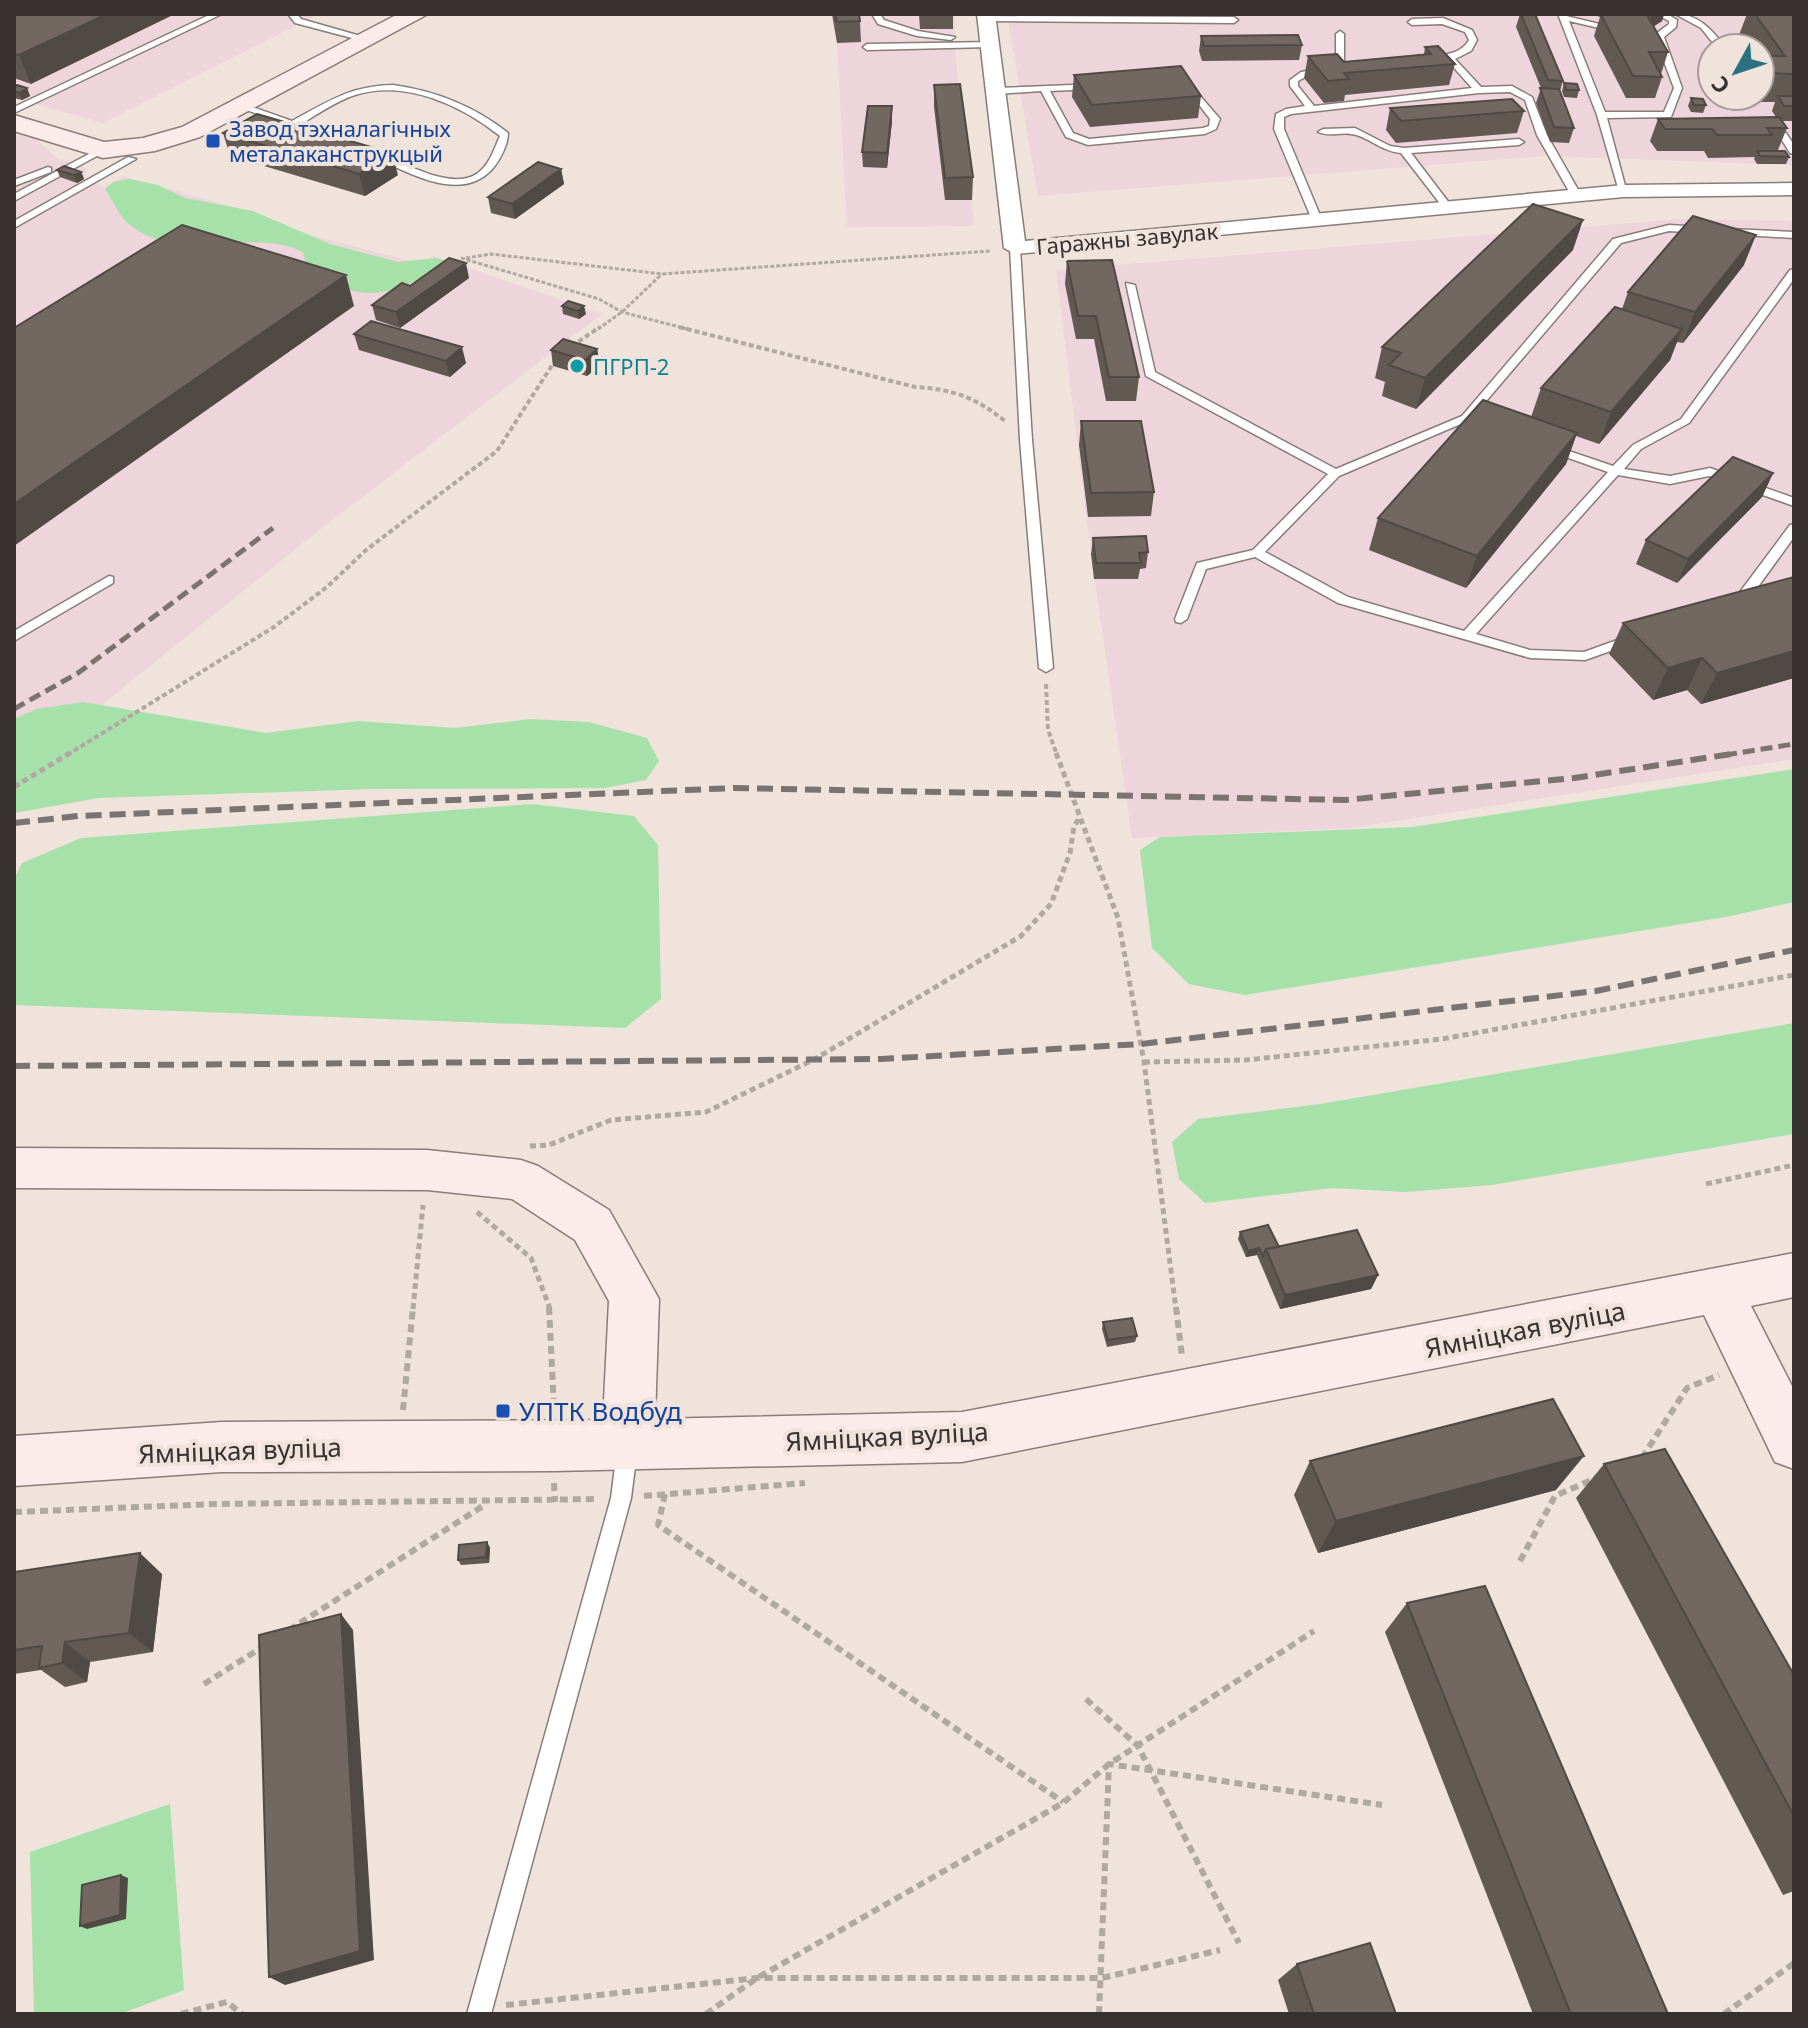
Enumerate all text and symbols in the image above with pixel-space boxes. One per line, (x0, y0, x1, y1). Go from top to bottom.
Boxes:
north arrow (1696, 32, 1776, 112)
text: С (1704, 70, 1736, 101)
place label: Завод тэхналагічных металаканструкцый (229, 113, 452, 168)
marker: Завод тэхналагічных металаканструкцый (204, 132, 222, 150)
street label: Гаражны завулак (1035, 215, 1219, 261)
place label: ПГРП-2 (593, 351, 669, 381)
marker: ПГРП-2 (568, 357, 586, 375)
street label: Ямніцкая вуліца (1422, 1292, 1628, 1366)
place label: УПТК Водбуд (519, 1393, 682, 1429)
marker: УПТК Водбуд (494, 1402, 512, 1420)
street label: Ямніцкая вуліца (785, 1413, 989, 1459)
street label: Ямніцкая вуліца (138, 1428, 342, 1472)

